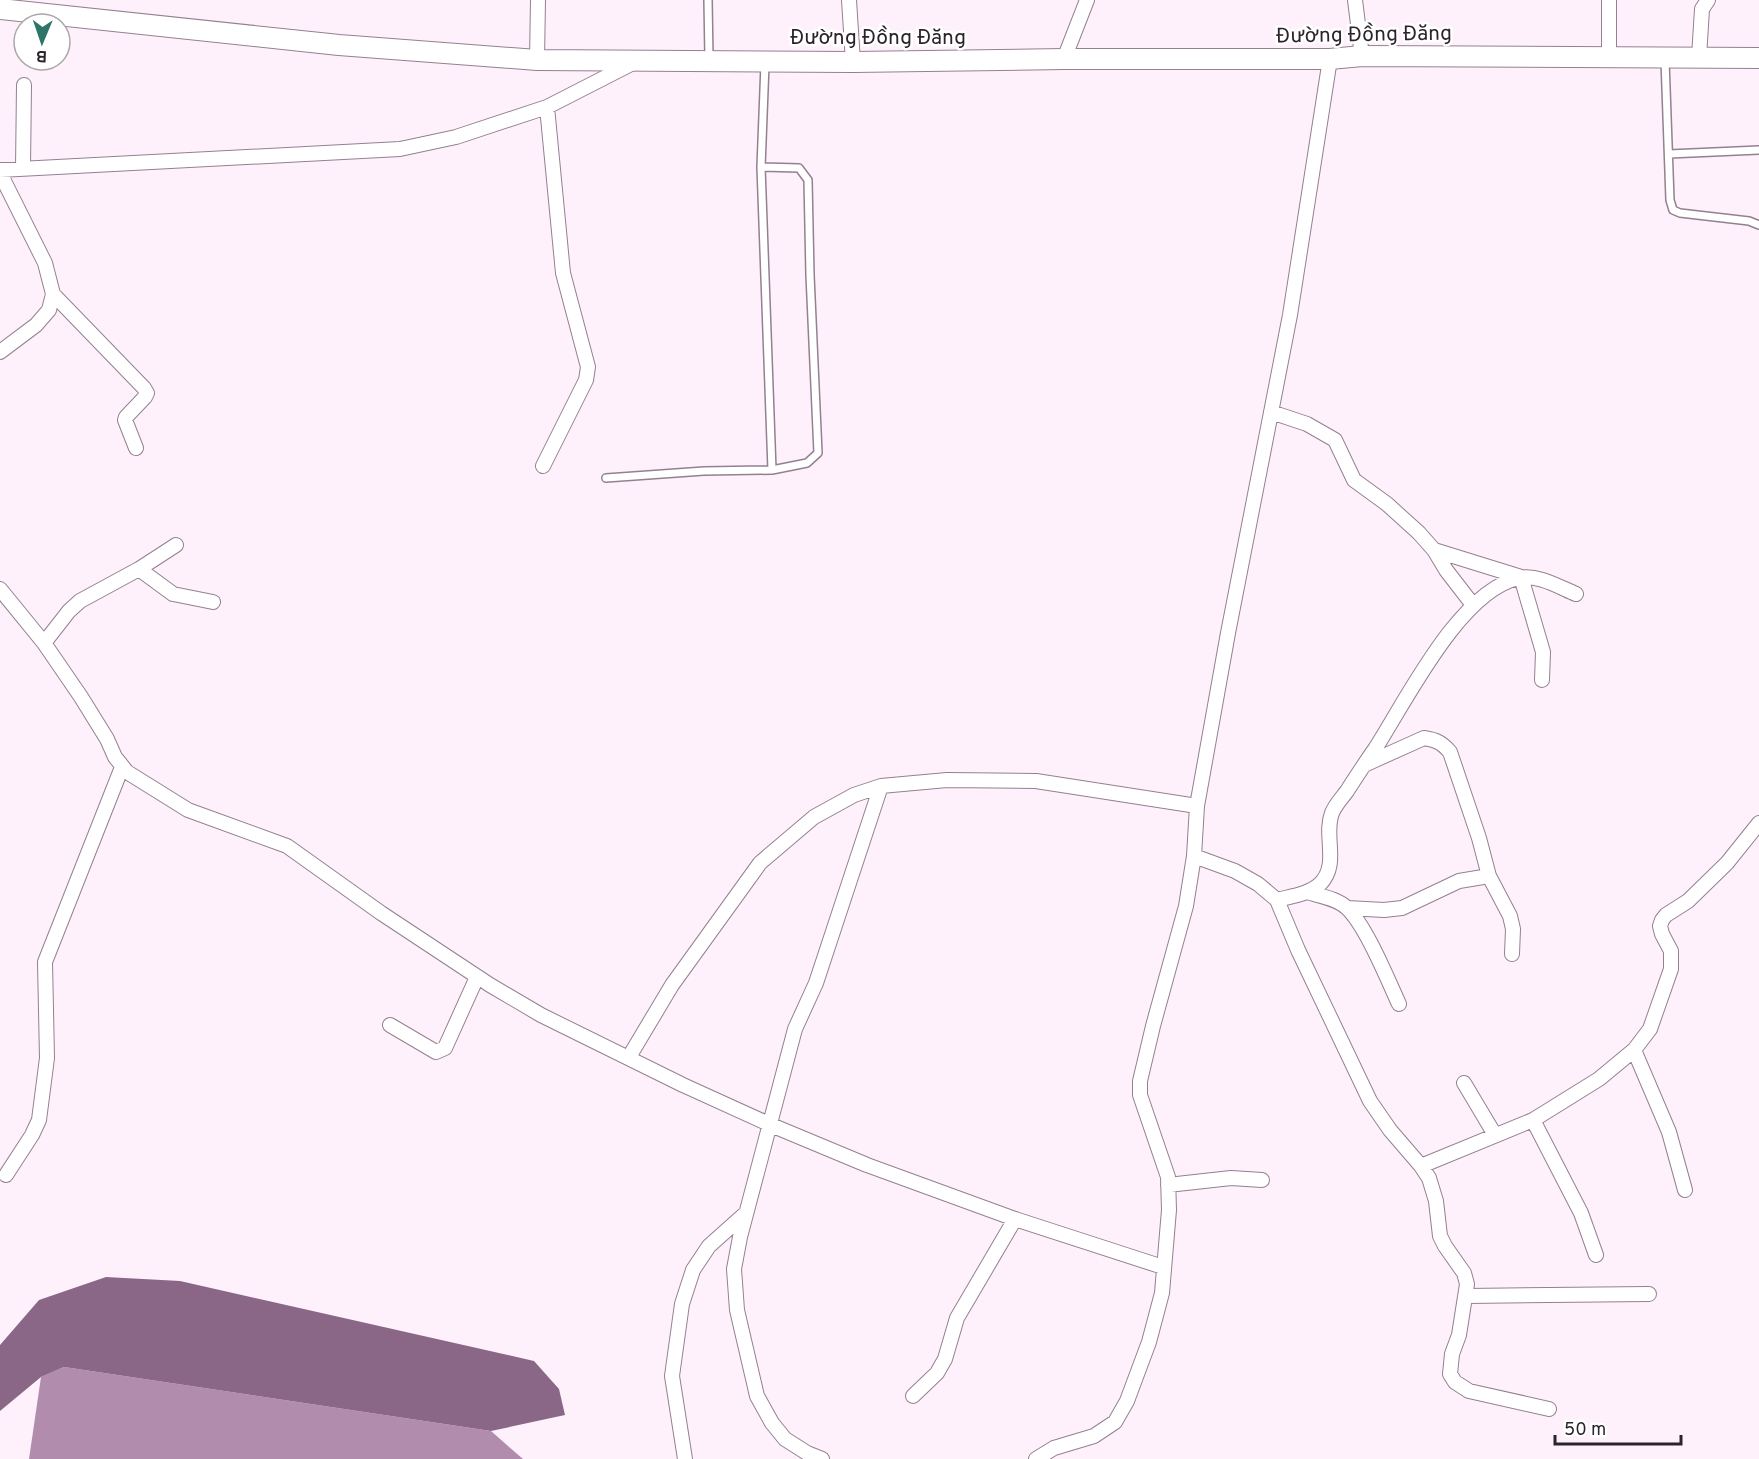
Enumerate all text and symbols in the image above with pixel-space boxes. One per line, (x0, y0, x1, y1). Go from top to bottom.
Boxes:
north arrow (12, 12, 72, 72)
street label: Đường Đồng Đăng (1276, 20, 1452, 51)
street label: Đường Đồng Đăng (790, 25, 966, 52)
text: B (36, 45, 47, 65)
scale bar (1555, 1408, 1681, 1446)
text: 50 m (1564, 1419, 1606, 1442)

